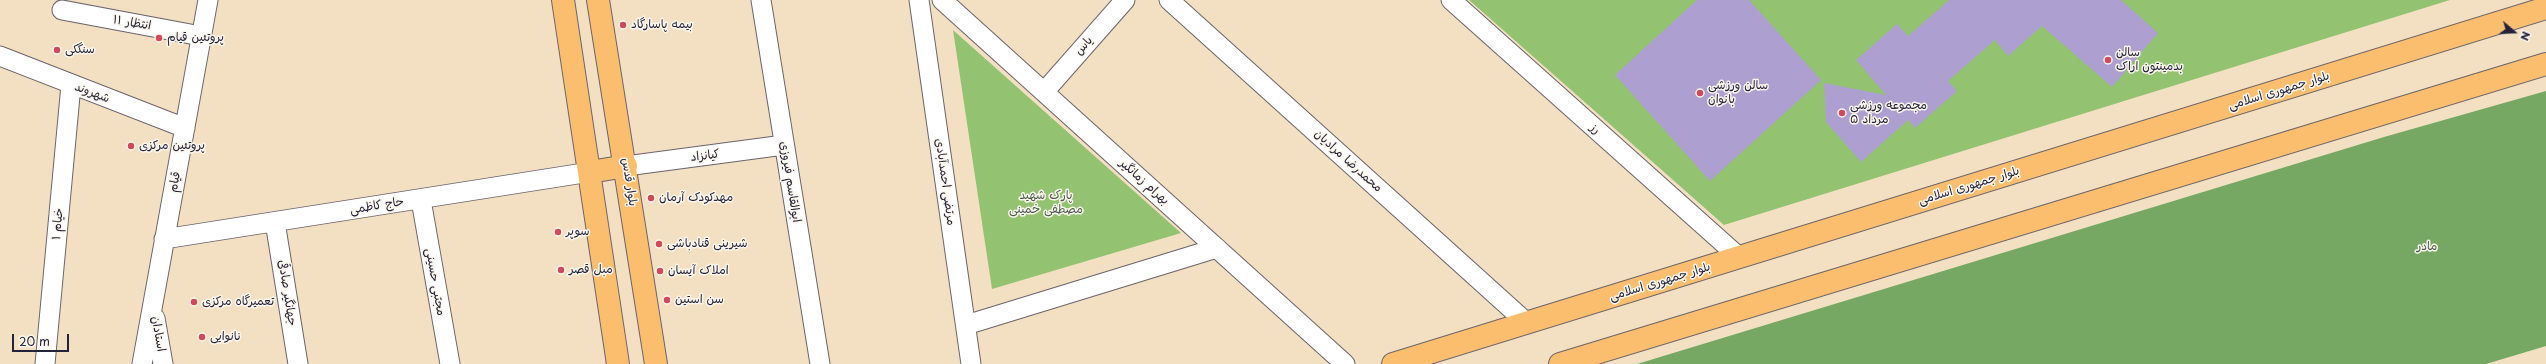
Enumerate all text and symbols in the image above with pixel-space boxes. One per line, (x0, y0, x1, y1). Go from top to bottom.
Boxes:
north arrow (2494, 12, 2534, 52)
street label: انتظار ۱۱ (112, 13, 152, 33)
place label: بیمه پاسارگاد (631, 18, 693, 32)
marker: بیمه پاسارگاد (618, 20, 628, 30)
text: N (2516, 29, 2535, 43)
place label: پروتئین قیام (167, 31, 224, 45)
marker: پروتئین قیام (154, 33, 164, 43)
street label: یاس (1072, 34, 1096, 58)
place label: سنگکی (65, 43, 95, 57)
marker: سنگکی (52, 45, 62, 55)
place label: سالن بدمینتون اراک (2116, 46, 2183, 74)
marker: سالن بدمینتون اراک (2103, 55, 2113, 65)
street label: بلوار جمهوری اسلامی (2227, 69, 2331, 113)
place label: سالن ورزشی بانوان (1708, 79, 1768, 107)
street label: شهروند (72, 80, 112, 106)
marker: سالن ورزشی بانوان (1695, 88, 1705, 98)
place label: مجموعه ورزشی ۵ مرداد (1850, 99, 1927, 127)
marker: مجموعه ورزشی ۵ مرداد (1837, 108, 1847, 118)
street label: رز (1587, 121, 1603, 137)
street label: محمدرضا مرادیان (1311, 127, 1385, 195)
street label: مرتضی احمدآبادی (932, 138, 958, 226)
place label: پروتئین مرکزی (139, 139, 205, 153)
street label: ابوالقاسم فیروزی (776, 140, 804, 224)
marker: پروتئین مرکزی (126, 141, 136, 151)
street label: کیانزاد (690, 147, 720, 165)
street label: بهرام زمانگیر (1116, 156, 1172, 208)
street label: بلوار قدس (618, 157, 640, 207)
street label: بلوار جمهوری اسلامی (1917, 164, 2021, 208)
street label: قیام (166, 171, 184, 193)
park label: پارک شهید مصطفی خمینی (1009, 189, 1083, 217)
place label: مهدکودک آرمان (659, 191, 733, 205)
marker: مهدکودک آرمان (646, 193, 656, 203)
street label: حاج کاظمی (349, 195, 405, 217)
street label: خیام ۱ (49, 207, 67, 241)
place label: سوپر (566, 225, 589, 239)
marker: سوپر (553, 227, 563, 237)
place label: شیرینی قنادباشی (667, 237, 747, 251)
marker: شیرینی قنادباشی (654, 239, 664, 249)
park label: مادر (2417, 240, 2437, 254)
street label: مجتبی حسینی (422, 247, 448, 317)
street label: جهانگیر صادقی (275, 259, 299, 327)
street label: بلوار جمهوری اسلامی (1608, 260, 1712, 304)
place label: مبل قصر (569, 263, 613, 277)
place label: املاک آیسان (668, 264, 729, 278)
marker: مبل قصر (556, 265, 566, 275)
marker: املاک آیسان (655, 266, 665, 276)
place label: سن استین (675, 293, 724, 307)
place label: تعمیرگاه مرکزی (202, 295, 274, 309)
marker: سن استین (662, 295, 672, 305)
marker: تعمیرگاه مرکزی (189, 297, 199, 307)
street label: استادان (148, 315, 168, 353)
scale bar (14, 326, 71, 352)
place label: نانوایی (210, 330, 241, 344)
text: 20 m (19, 332, 50, 350)
marker: نانوایی (197, 332, 207, 342)

